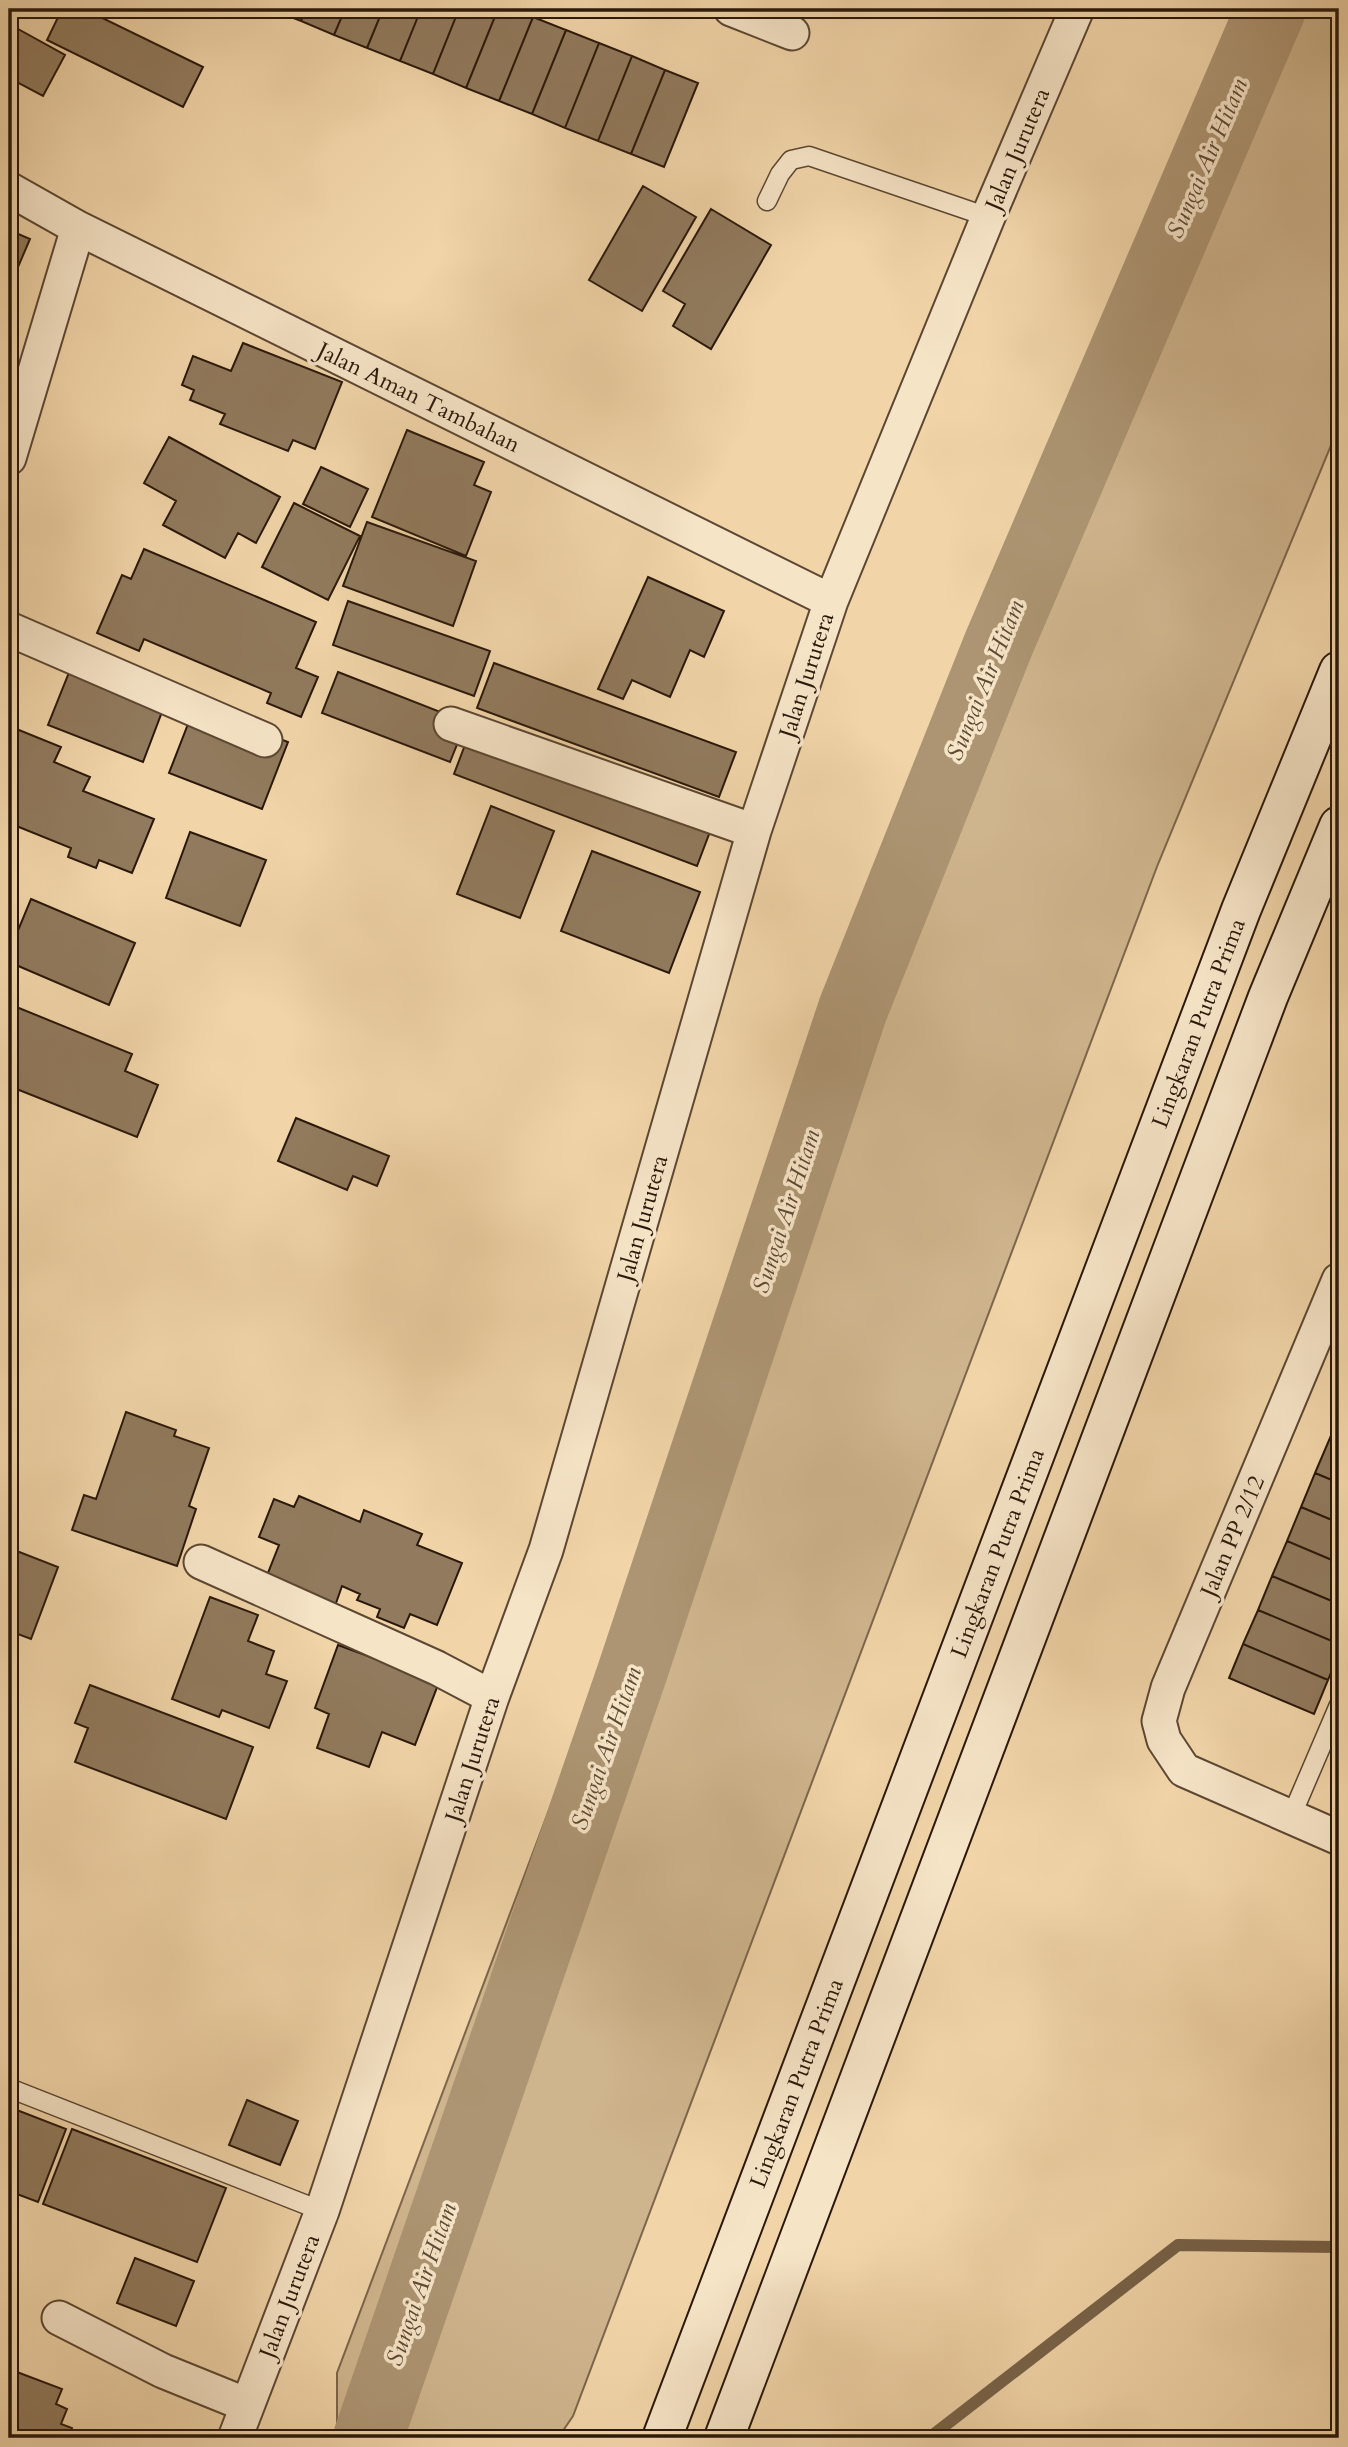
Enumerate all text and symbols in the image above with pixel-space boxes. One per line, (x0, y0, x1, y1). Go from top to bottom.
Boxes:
water label: Sungai Air Hitam (1159, 73, 1256, 243)
street label: Jalan Jurutera (977, 83, 1057, 218)
street label: Jalan Aman Tambahan (310, 334, 525, 460)
water label: Sungai Air Hitam (938, 595, 1033, 765)
street label: Jalan Jurutera (771, 608, 841, 745)
street label: Lingkaran Putra Prima (1144, 914, 1253, 1132)
water label: Sungai Air Hitam (744, 1125, 829, 1297)
street label: Jalan Jurutera (609, 1151, 675, 1288)
street label: Lingkaran Putra Prima (943, 1444, 1052, 1662)
street label: Jalan PP 2/12 (1192, 1471, 1272, 1604)
water label: Sungai Air Hitam (563, 1662, 650, 1834)
street label: Jalan Jurutera (437, 1692, 507, 1829)
street label: Lingkaran Putra Prima (742, 1974, 851, 2192)
water label: Sungai Air Hitam (378, 2198, 465, 2370)
street label: Jalan Jurutera (251, 2230, 327, 2365)

